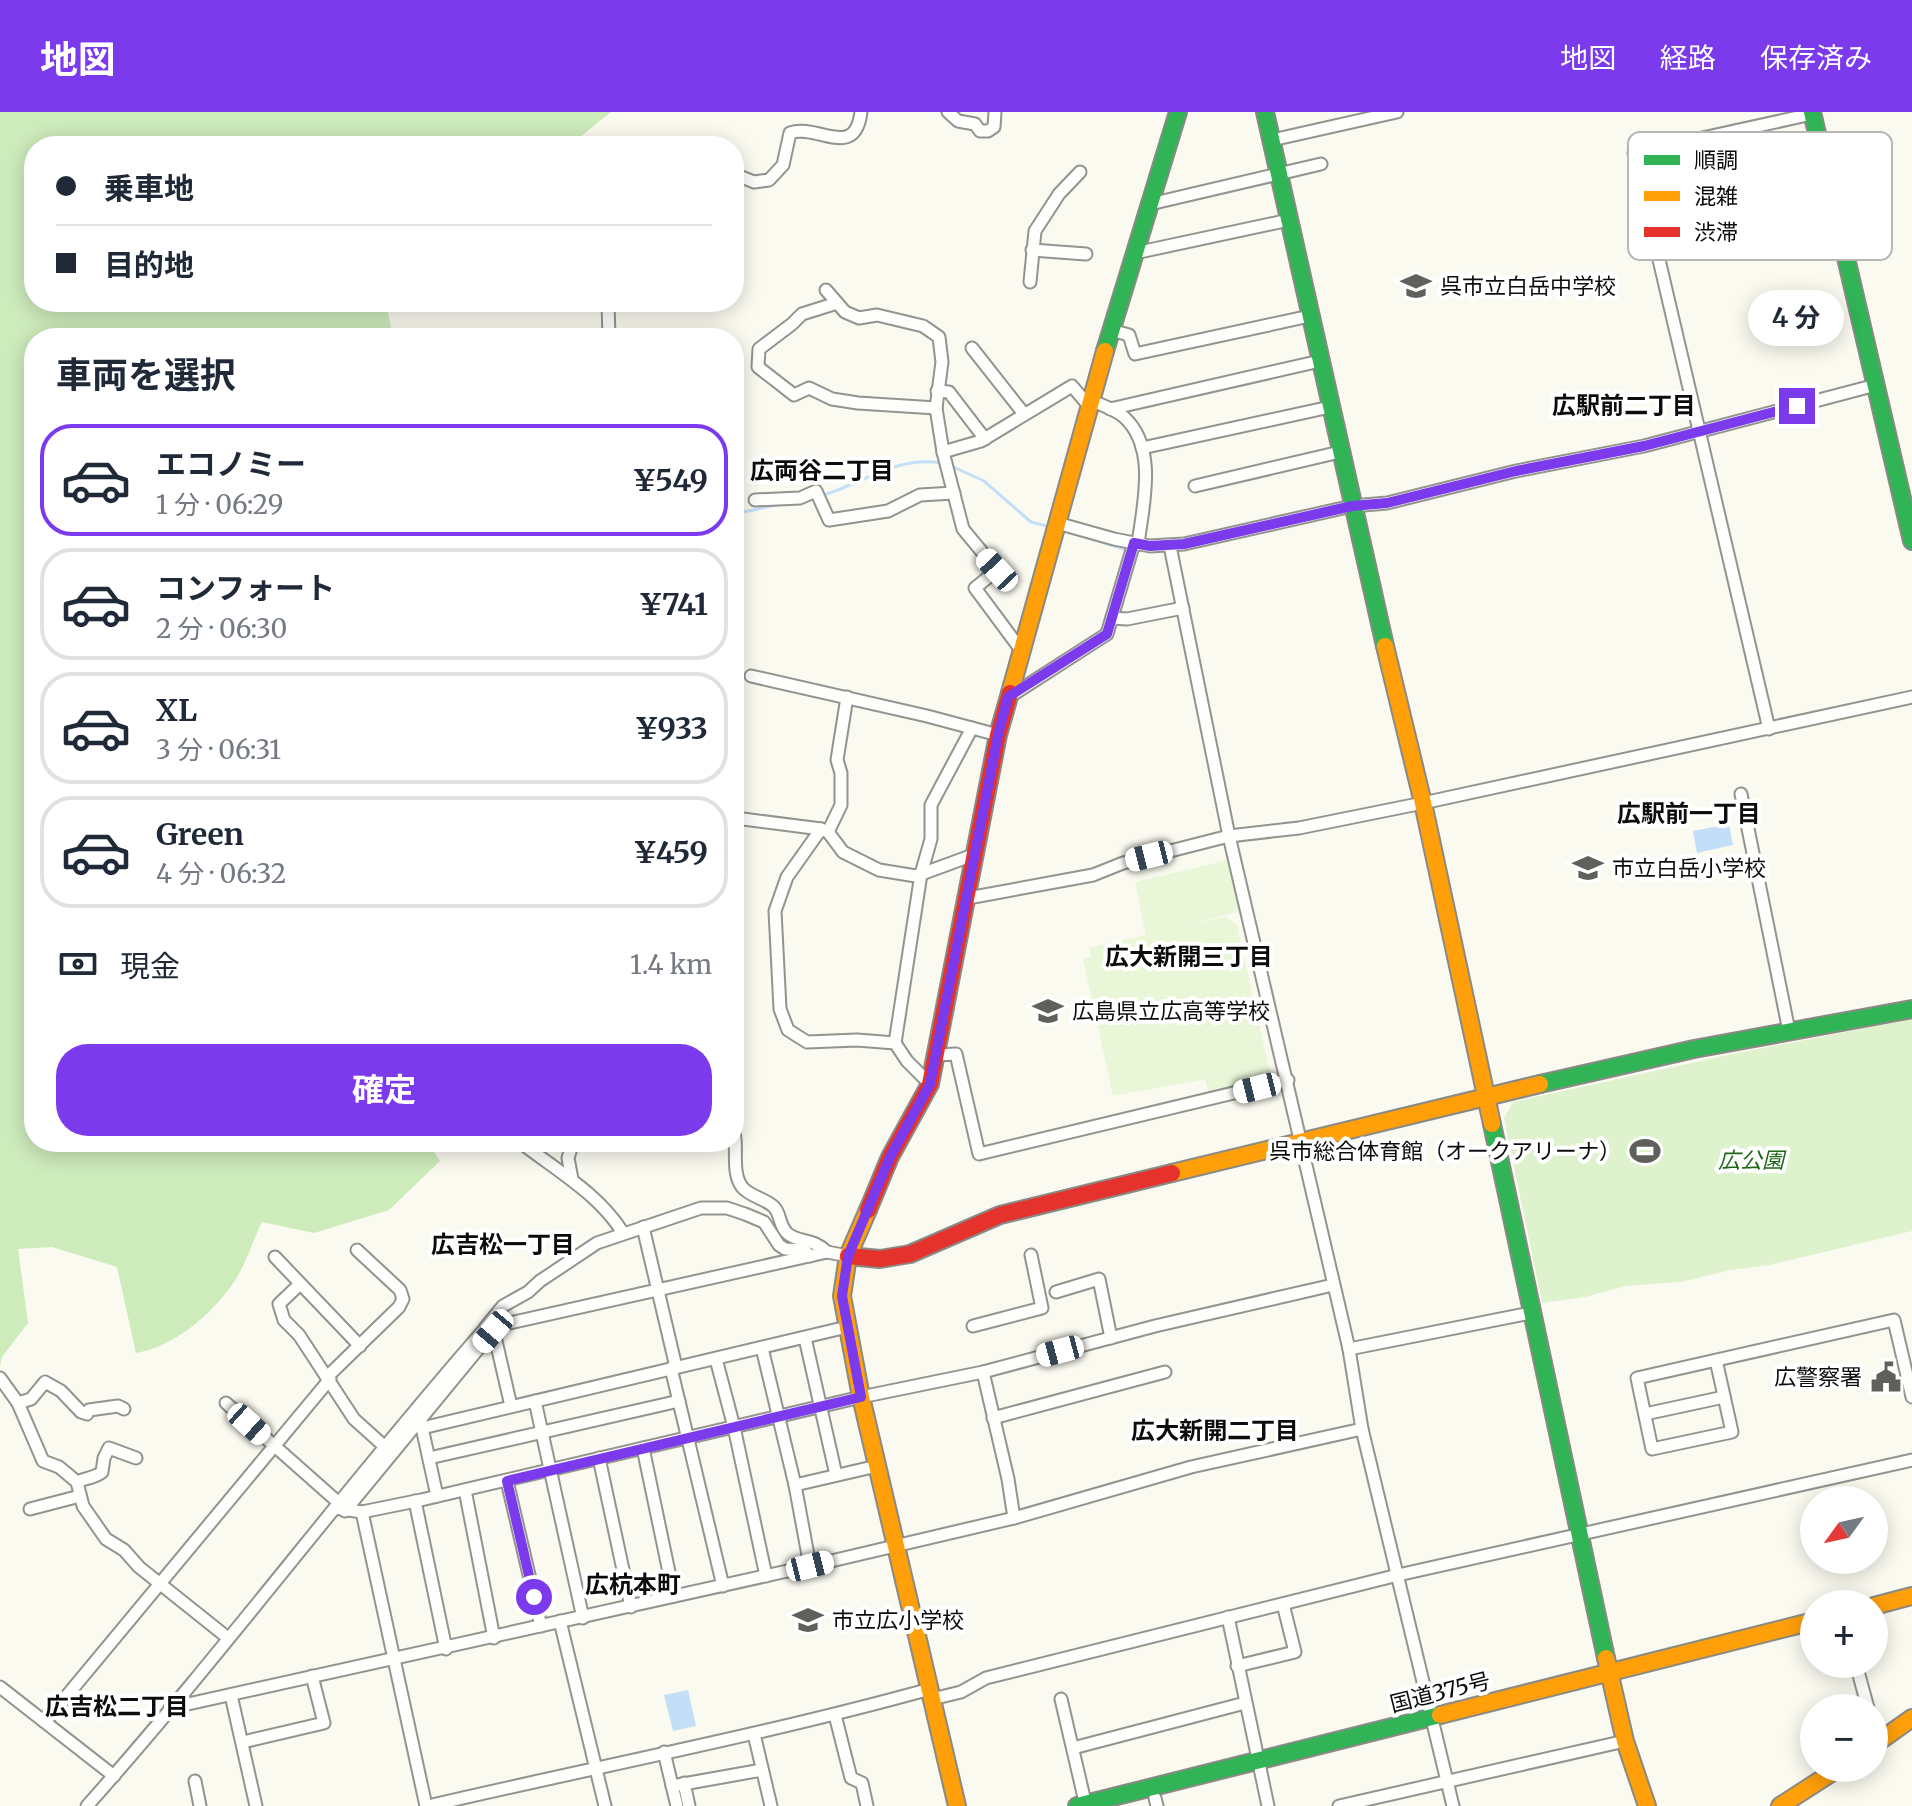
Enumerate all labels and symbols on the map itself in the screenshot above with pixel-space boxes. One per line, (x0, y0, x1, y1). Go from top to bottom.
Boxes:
legend (1628, 132, 1892, 260)
text: 順調 (1694, 146, 1738, 174)
text: 混雑 (1694, 182, 1738, 210)
text: 渋滞 (1694, 218, 1738, 246)
school or university icon: 呉市立白岳中学校 (1399, 269, 1433, 303)
place label: 呉市立白岳中学校 (1440, 272, 1616, 300)
callout: 4 分 (1749, 290, 1845, 346)
route end (1779, 388, 1815, 424)
district label: 広駅前二丁目 (1552, 390, 1696, 421)
district label: 広両谷二丁目 (750, 455, 894, 486)
car (972, 544, 1022, 596)
district label: 広駅前一丁目 (1617, 798, 1761, 829)
car (1123, 839, 1175, 873)
school or university icon: 市立白岳小学校 (1571, 851, 1605, 885)
place label: 市立白岳小学校 (1612, 854, 1766, 882)
district label: 広大新開三丁目 (1105, 941, 1273, 972)
school or university icon: 広島県立広高等学校 (1031, 994, 1065, 1028)
place label: 広島県立広高等学校 (1072, 997, 1270, 1025)
car (1231, 1071, 1283, 1105)
sports icon: 呉市総合体育館（オークアリーナ） (1628, 1134, 1662, 1168)
place label: 呉市総合体育館（オークアリーナ） (1269, 1137, 1621, 1165)
park label: 広公園 (1718, 1146, 1787, 1174)
district label: 広吉松一丁目 (431, 1229, 575, 1260)
car (468, 1305, 518, 1357)
car (1034, 1333, 1086, 1369)
public building icon: 広警察署 (1869, 1360, 1903, 1394)
place label: 広警察署 (1774, 1363, 1862, 1391)
car (223, 1399, 275, 1449)
district label: 広大新開二丁目 (1131, 1415, 1299, 1446)
north arrow (1800, 1486, 1888, 1574)
car (784, 1549, 836, 1583)
district label: 広杭本町 (585, 1569, 681, 1600)
route start (516, 1579, 552, 1615)
school or university icon: 市立広小学校 (791, 1603, 825, 1637)
place label: 市立広小学校 (832, 1606, 964, 1634)
street label: 国道375号 (1387, 1666, 1493, 1718)
district label: 広吉松二丁目 (45, 1691, 189, 1722)

